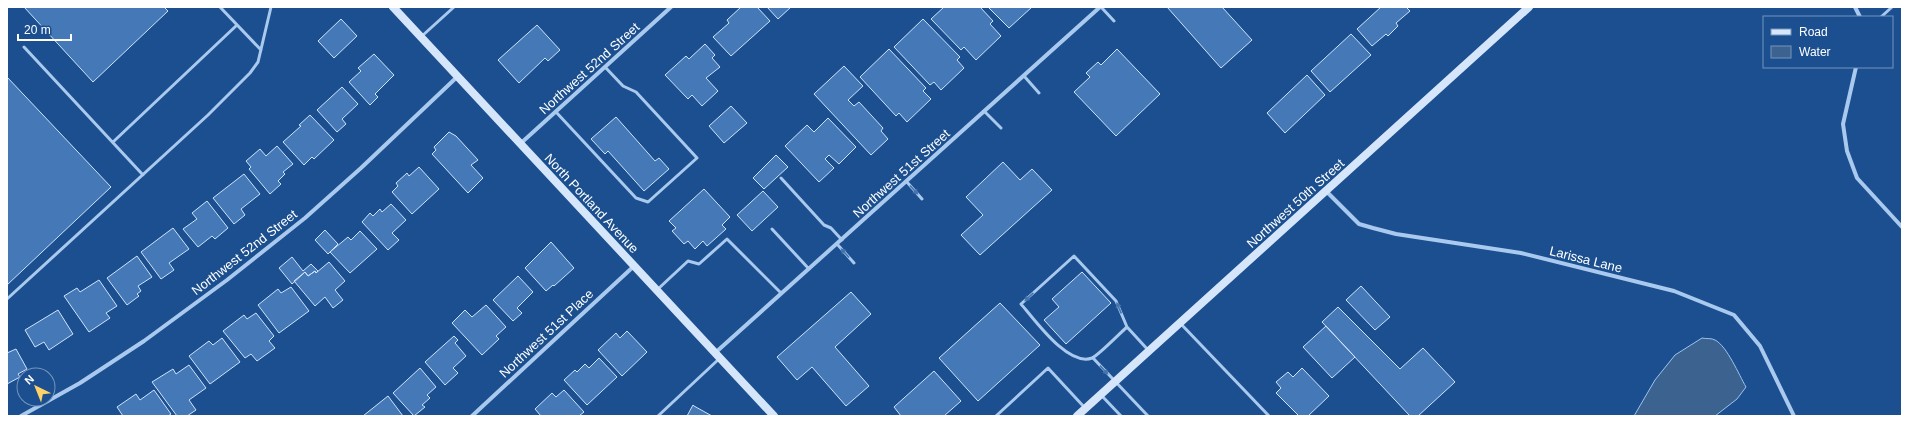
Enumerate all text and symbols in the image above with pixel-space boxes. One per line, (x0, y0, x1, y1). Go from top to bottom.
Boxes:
scale bar (18, 16, 71, 42)
legend (1763, 16, 1893, 68)
street label: Northwest 52nd Street (536, 19, 643, 117)
text: 20 m (24, 23, 51, 37)
text: Road (1799, 25, 1828, 39)
text: Water (1799, 45, 1831, 59)
street label: Northwest 51st Street (850, 126, 953, 221)
street label: North Portland Avenue (542, 150, 642, 256)
street label: Northwest 50th Street (1244, 155, 1347, 251)
one-way arrow (909, 185, 919, 195)
street label: Northwest 52nd Street (189, 206, 300, 298)
street label: Larissa Lane (1548, 243, 1624, 276)
one-way arrow (841, 248, 850, 258)
street label: Northwest 51st Place (496, 286, 596, 381)
one-way arrow (1024, 292, 1034, 301)
one-way arrow (1116, 302, 1122, 313)
one-way arrow (1099, 365, 1108, 375)
north arrow (16, 367, 56, 407)
text: N (22, 373, 36, 387)

